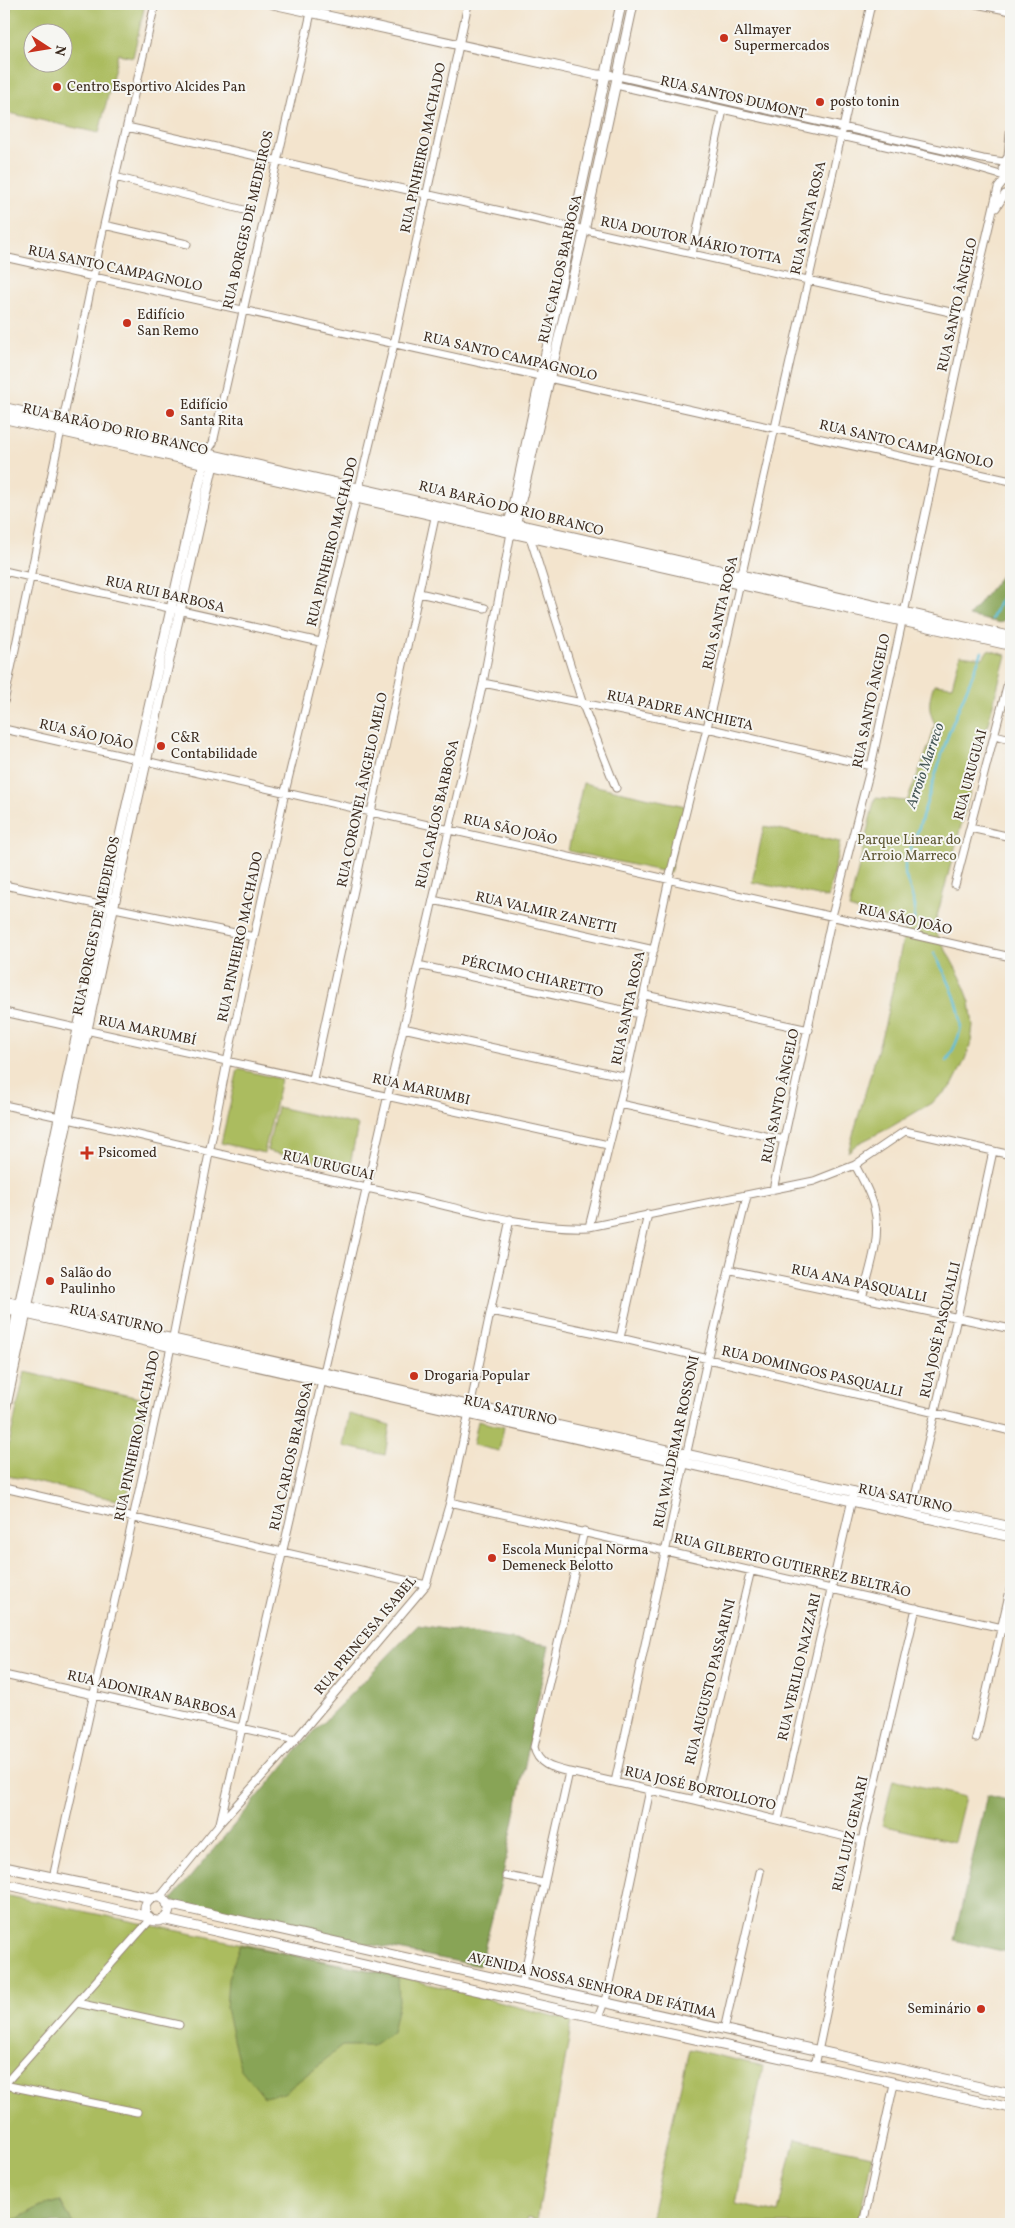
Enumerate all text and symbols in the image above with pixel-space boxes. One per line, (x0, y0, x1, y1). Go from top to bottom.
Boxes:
place label: Allmayer Supermercados (734, 21, 830, 56)
north arrow (22, 22, 72, 72)
marker: Allmayer Supermercados (718, 32, 730, 44)
text: N (49, 43, 70, 57)
street label: RUA PINHEIRO MACHADO (397, 61, 451, 235)
street label: RUA SANTOS DUMONT (658, 72, 808, 124)
place label: Centro Esportivo Alcides Pan (67, 78, 246, 97)
marker: Centro Esportivo Alcides Pan (51, 81, 63, 93)
place label: posto tonin (830, 93, 900, 112)
marker: posto tonin (814, 96, 826, 108)
street label: RUA BORGES DE MEDEIROS (219, 129, 279, 311)
street label: RUA SANTA ROSA (787, 159, 831, 277)
street label: RUA CARLOS BARBOSA (535, 193, 587, 345)
street label: RUA DOUTOR MÁRIO TOTTA (598, 212, 784, 270)
street label: RUA SANTO ÂNGELO (933, 236, 983, 374)
street label: RUA SANTO CAMPAGNOLO (26, 241, 204, 297)
place label: Edifício San Remo (137, 306, 199, 341)
marker: Edifício San Remo (121, 317, 133, 329)
street label: RUA SANTO CAMPAGNOLO (421, 328, 599, 386)
place label: Edifício Santa Rita (180, 396, 243, 431)
street label: RUA BARÃO DO RIO BRANCO (20, 399, 210, 461)
marker: Edifício Santa Rita (164, 407, 176, 419)
street label: RUA SANTO CAMPAGNOLO (817, 416, 995, 474)
street label: RUA PINHEIRO MACHADO (303, 455, 363, 629)
street label: RUA BARÃO DO RIO BRANCO (417, 477, 605, 541)
street label: RUA SANTA ROSA (699, 554, 743, 672)
street label: RUA RUI BARBOSA (103, 572, 227, 618)
street label: RUA SANTO ÂNGELO (848, 632, 896, 770)
street label: RUA PADRE ANCHIETA (605, 686, 755, 736)
street label: RUA CORONEL ÂNGELO MELO (333, 691, 393, 889)
street label: RUA SÃO JOÃO (37, 715, 135, 755)
water label: Arroio Marreco (901, 720, 951, 813)
street label: RUA URUGUAI (950, 727, 992, 823)
place label: C&R Contabilidade (171, 729, 258, 764)
street label: RUA CARLOS BARBOSA (412, 738, 464, 890)
marker: C&R Contabilidade (155, 740, 167, 752)
street label: RUA SÃO JOÃO (461, 810, 559, 850)
park label: Parque Linear do Arroio Marreco (857, 831, 961, 866)
street label: RUA BORGES DE MEDEIROS (69, 835, 125, 1017)
street label: RUA PINHEIRO MACHADO (214, 850, 268, 1024)
street label: RUA VALMIR ZANETTI (473, 887, 619, 939)
street label: RUA SÃO JOÃO (856, 900, 954, 940)
street label: RUA SANTA ROSA (608, 949, 650, 1067)
street label: PÉRCIMO CHIARETTO (459, 951, 605, 1003)
street label: RUA MARUMBÍ (96, 1011, 198, 1051)
street label: RUA SANTO ÂNGELO (757, 1027, 805, 1165)
street label: RUA MARUMBI (370, 1070, 472, 1110)
place label: Psicomed (98, 1144, 157, 1163)
marker: Psicomed (80, 1146, 94, 1160)
street label: RUA URUGUAI (280, 1146, 376, 1186)
street label: RUA ANA PASQUALLI (789, 1260, 929, 1308)
street label: RUA JOSÉ PASQUALLI (916, 1260, 966, 1400)
place label: Salão do Paulinho (60, 1264, 116, 1299)
marker: Salão do Paulinho (44, 1275, 56, 1287)
street label: RUA SATURNO (67, 1300, 165, 1340)
street label: RUA DOMINGOS PASQUALLI (719, 1342, 905, 1402)
street label: RUA PINHEIRO MACHADO (111, 1349, 165, 1523)
street label: RUA WALDEMAR ROSSONI (649, 1354, 705, 1530)
place label: Drogaria Popular (424, 1367, 530, 1386)
marker: Drogaria Popular (408, 1370, 420, 1382)
street label: RUA CARLOS BRABOSA (266, 1379, 318, 1533)
street label: RUA SATURNO (461, 1391, 559, 1431)
street label: RUA SATURNO (856, 1480, 954, 1518)
street label: RUA GILBERTO GUTIERREZ BELTRÃO (672, 1529, 912, 1603)
place label: Escola Municpal Norma Demeneck Belotto (502, 1541, 648, 1576)
marker: Escola Municpal Norma Demeneck Belotto (486, 1552, 498, 1564)
street label: RUA PRINCESA ISABEL (311, 1572, 421, 1699)
street label: RUA VERILIO NAZZARI (774, 1591, 826, 1743)
street label: RUA AUGUSTO PASSARINI (681, 1597, 741, 1767)
street label: RUA ADONIRAN BARBOSA (65, 1666, 239, 1724)
street label: RUA JOSÉ BORTOLLOTO (622, 1762, 778, 1816)
street label: RUA LUIZ GENARI (828, 1774, 874, 1894)
street label: AVENIDA NOSSA SENHORA DE FÁTIMA (466, 1948, 718, 2024)
place label: Seminário (907, 2000, 971, 2019)
marker: Seminário (975, 2003, 987, 2015)

